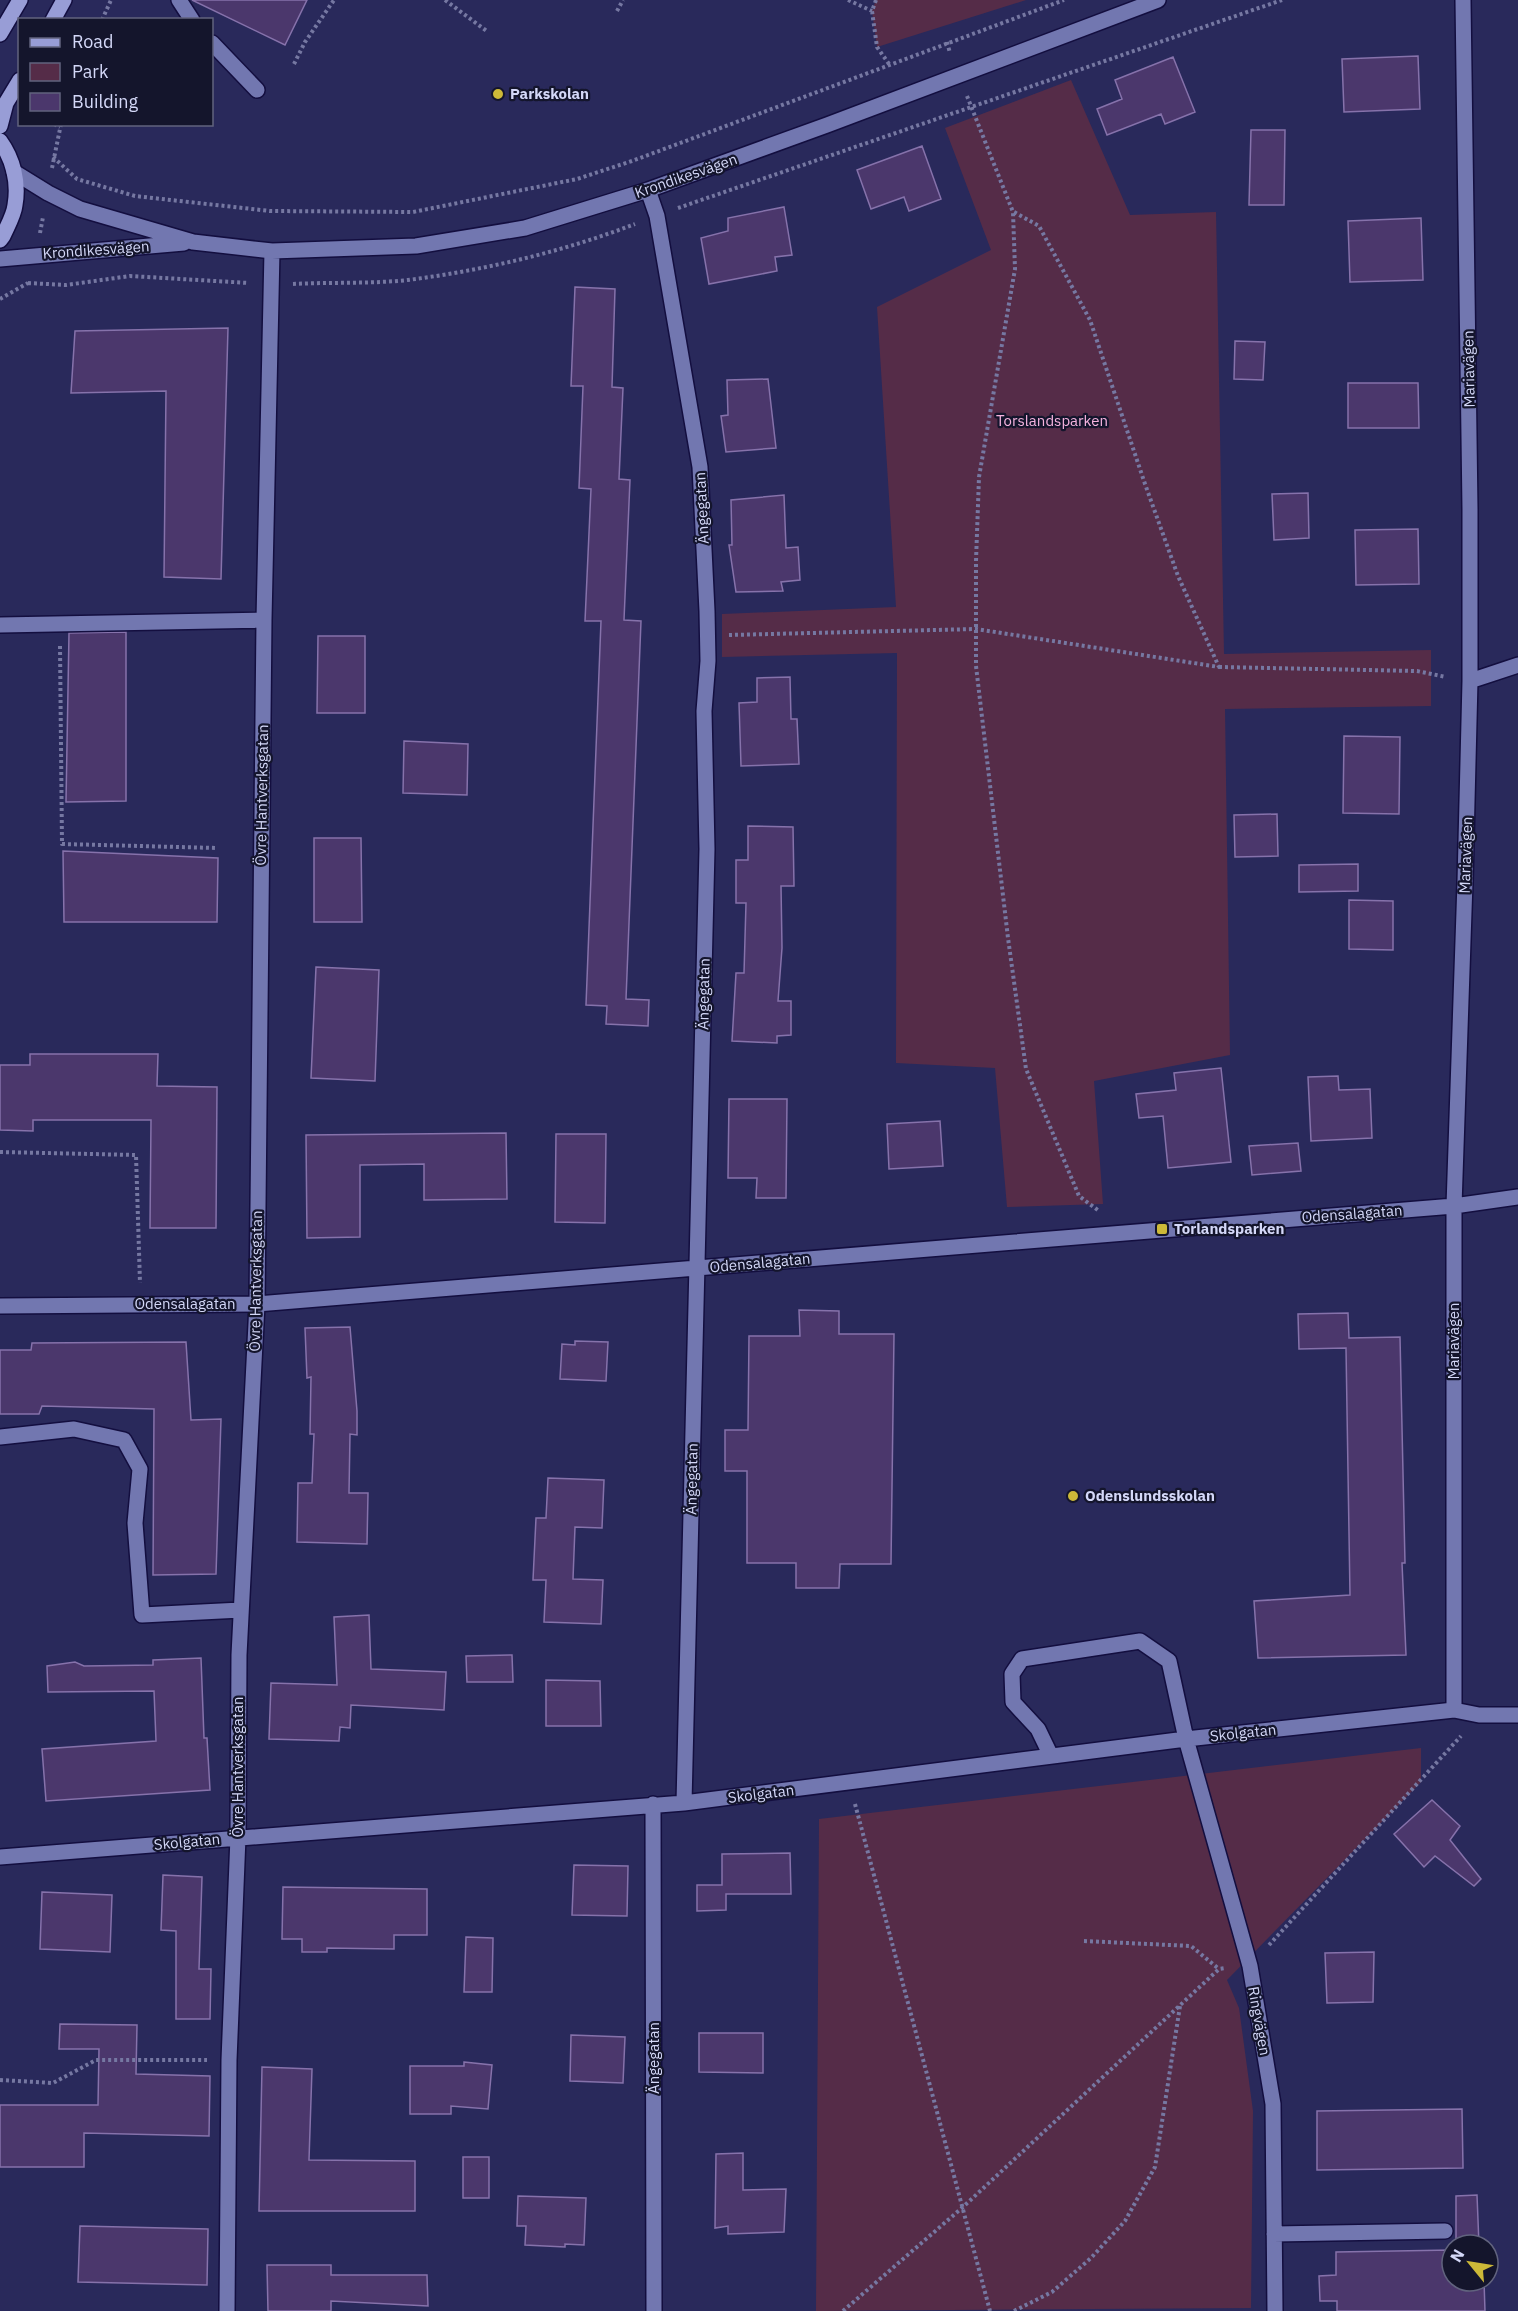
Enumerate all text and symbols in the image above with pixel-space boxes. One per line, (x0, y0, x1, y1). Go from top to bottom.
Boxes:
legend (18, 18, 213, 126)
text: Road (72, 30, 113, 53)
text: Park (72, 60, 109, 83)
place label: Parkskolan (510, 84, 589, 103)
marker: Parkskolan (491, 87, 505, 101)
text: Building (72, 90, 139, 113)
street label: Krondikesvägen (632, 149, 740, 202)
street label: Krondikesvägen (42, 236, 150, 263)
street label: Mariavägen (1458, 330, 1479, 408)
park label: Torslandsparken (996, 411, 1108, 430)
street label: Ängegatan (690, 472, 713, 544)
street label: Övre Hantverksgatan (251, 724, 272, 866)
street label: Mariavägen (1455, 816, 1476, 894)
street label: Ängegatan (693, 958, 714, 1030)
street label: Odensalagatan (1301, 1200, 1403, 1227)
street label: Övre Hantverksgatan (245, 1210, 266, 1352)
place label: Torlandsparken (1174, 1219, 1284, 1238)
marker: Torlandsparken (1155, 1222, 1169, 1236)
street label: Odensalagatan (709, 1249, 811, 1276)
street label: Odensalagatan (134, 1294, 236, 1313)
street label: Mariavägen (1444, 1302, 1463, 1380)
street label: Ängegatan (681, 1443, 702, 1515)
place label: Odenslundsskolan (1085, 1486, 1215, 1505)
marker: Odenslundsskolan (1066, 1489, 1080, 1503)
street label: Övre Hantverksgatan (228, 1696, 247, 1838)
street label: Skolgatan (1209, 1720, 1277, 1745)
street label: Skolgatan (727, 1780, 795, 1807)
street label: Skolgatan (153, 1829, 221, 1854)
street label: Ringvägen (1244, 1985, 1275, 2057)
street label: Ängegatan (644, 2022, 663, 2094)
north arrow (1440, 2233, 1500, 2293)
text: N (1445, 2245, 1469, 2266)

